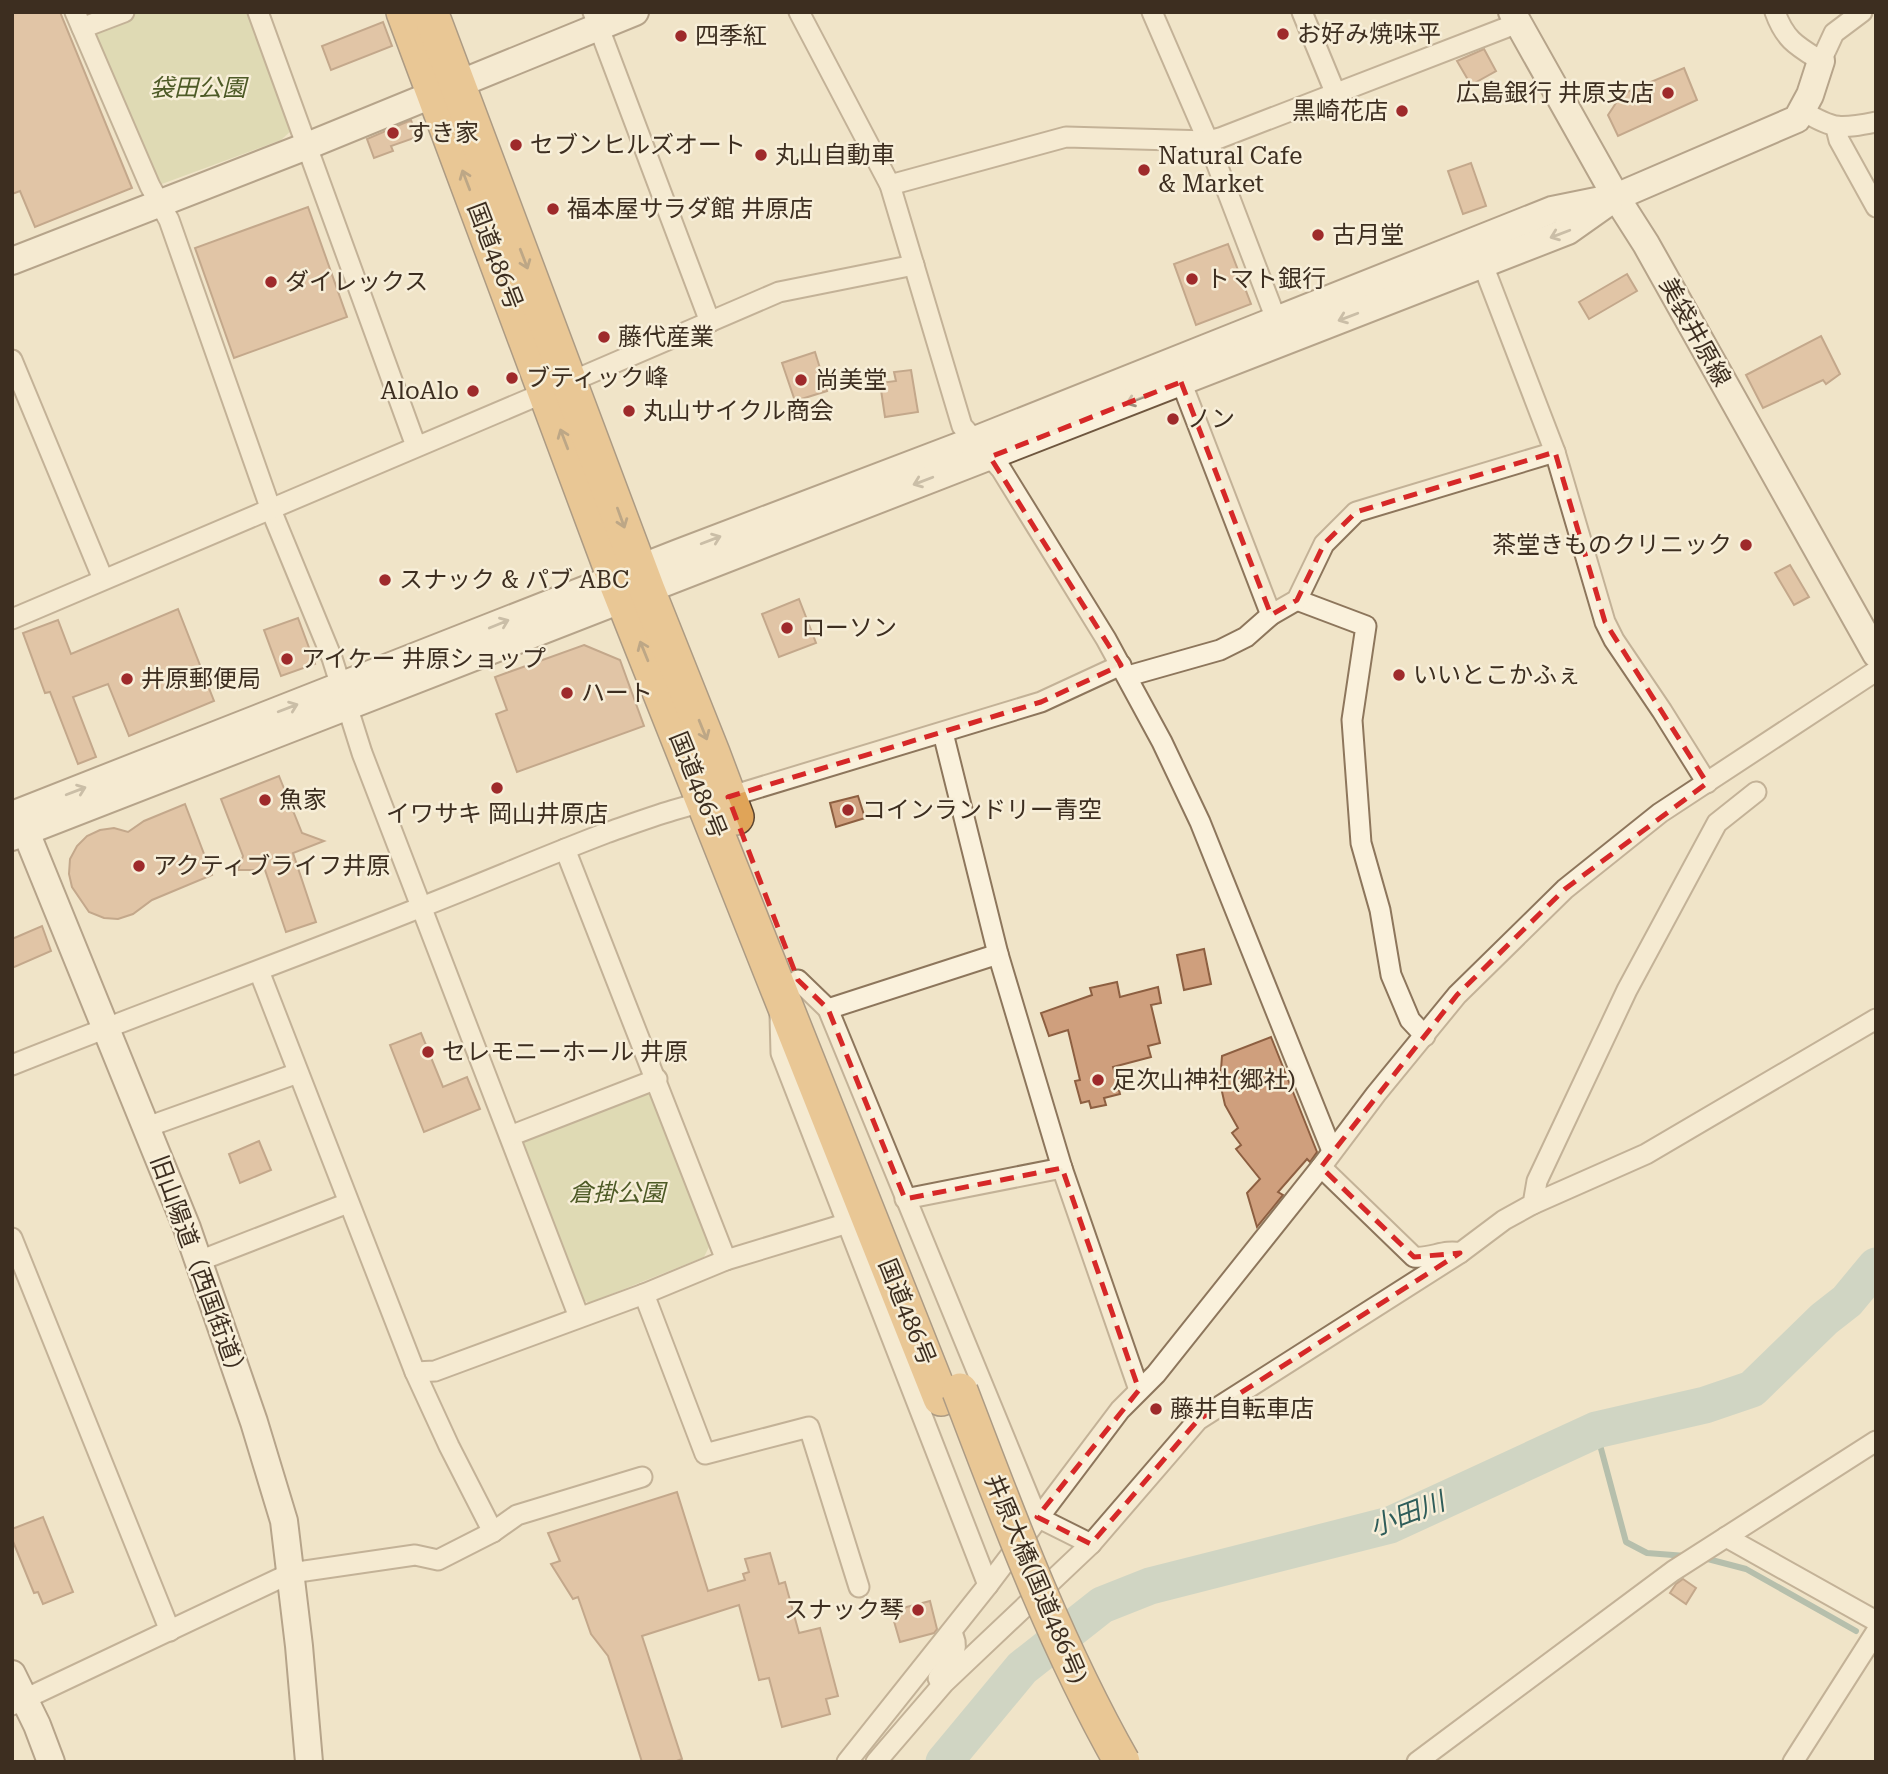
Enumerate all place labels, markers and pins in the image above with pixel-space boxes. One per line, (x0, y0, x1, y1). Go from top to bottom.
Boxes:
place label: お好み焼味平 (1297, 20, 1441, 48)
place label: 四季紅 (695, 22, 767, 50)
marker: お好み焼味平 (1275, 26, 1291, 42)
marker: 四季紅 (673, 28, 689, 44)
place label: 広島銀行 井原支店 (1456, 79, 1654, 107)
marker: 広島銀行 井原支店 (1660, 85, 1676, 101)
place label: 黒崎花店 (1292, 97, 1388, 125)
marker: 黒崎花店 (1394, 103, 1410, 119)
place label: すき家 (407, 119, 479, 147)
marker: すき家 (385, 125, 401, 141)
place label: セブンヒルズオート (530, 131, 746, 159)
marker: セブンヒルズオート (508, 137, 524, 153)
place label: 丸山自動車 (775, 141, 895, 169)
place label: Natural Cafe & Market (1158, 142, 1302, 198)
marker: 丸山自動車 (753, 147, 769, 163)
marker: Natural Cafe & Market (1136, 162, 1152, 178)
place label: 福本屋サラダ館 井原店 (567, 195, 813, 223)
marker: 福本屋サラダ館 井原店 (545, 201, 561, 217)
place label: 古月堂 (1332, 221, 1404, 249)
marker: 古月堂 (1310, 227, 1326, 243)
place label: トマト銀行 (1206, 265, 1326, 293)
place label: ダイレックス (285, 268, 428, 296)
marker: トマト銀行 (1184, 271, 1200, 287)
marker: ダイレックス (263, 274, 279, 290)
place label: 藤代産業 (618, 323, 714, 351)
marker: 藤代産業 (596, 329, 612, 345)
place label: ブティック峰 (526, 364, 669, 392)
place label: 尚美堂 (815, 366, 887, 394)
marker: ブティック峰 (504, 370, 520, 386)
marker: 尚美堂 (793, 372, 809, 388)
place label: AloAlo (380, 377, 459, 405)
marker: AloAlo (465, 383, 481, 399)
place label: 丸山サイクル商会 (643, 397, 834, 425)
marker: 丸山サイクル商会 (621, 403, 637, 419)
place label: ノン (1187, 405, 1235, 433)
marker: ノン (1165, 411, 1181, 427)
place label: 茶堂きものクリニック (1492, 531, 1732, 559)
marker: 茶堂きものクリニック (1738, 537, 1754, 553)
place label: スナック & パブ ABC (399, 566, 629, 594)
marker: スナック & パブ ABC (377, 572, 393, 588)
place label: ローソン (801, 614, 897, 642)
marker: ローソン (779, 620, 795, 636)
place label: アイケー 井原ショップ (301, 645, 546, 673)
marker: アイケー 井原ショップ (279, 651, 295, 667)
place label: いいとこかふぇ (1413, 661, 1581, 689)
place label: 井原郵便局 (141, 665, 261, 693)
marker: いいとこかふぇ (1391, 667, 1407, 683)
marker: 井原郵便局 (119, 671, 135, 687)
place label: ハート (581, 679, 653, 707)
marker: ハート (559, 685, 575, 701)
marker: イワサキ 岡山井原店 (489, 780, 505, 796)
place label: 魚家 (279, 786, 327, 814)
marker: 魚家 (257, 792, 273, 808)
place label: コインランドリー青空 (862, 796, 1102, 824)
place label: イワサキ 岡山井原店 (386, 800, 608, 828)
marker: コインランドリー青空 (840, 802, 856, 818)
place label: アクティブライフ井原 (153, 852, 390, 880)
marker: アクティブライフ井原 (131, 858, 147, 874)
place label: セレモニーホール 井原 (442, 1038, 688, 1066)
marker: セレモニーホール 井原 (420, 1044, 436, 1060)
place label: 足次山神社(郷社) (1112, 1066, 1296, 1094)
marker: 足次山神社(郷社) (1090, 1072, 1106, 1088)
place label: 藤井自転車店 (1170, 1395, 1314, 1423)
marker: 藤井自転車店 (1148, 1401, 1164, 1417)
place label: スナック琴 (784, 1596, 904, 1624)
marker: スナック琴 (910, 1602, 926, 1618)

